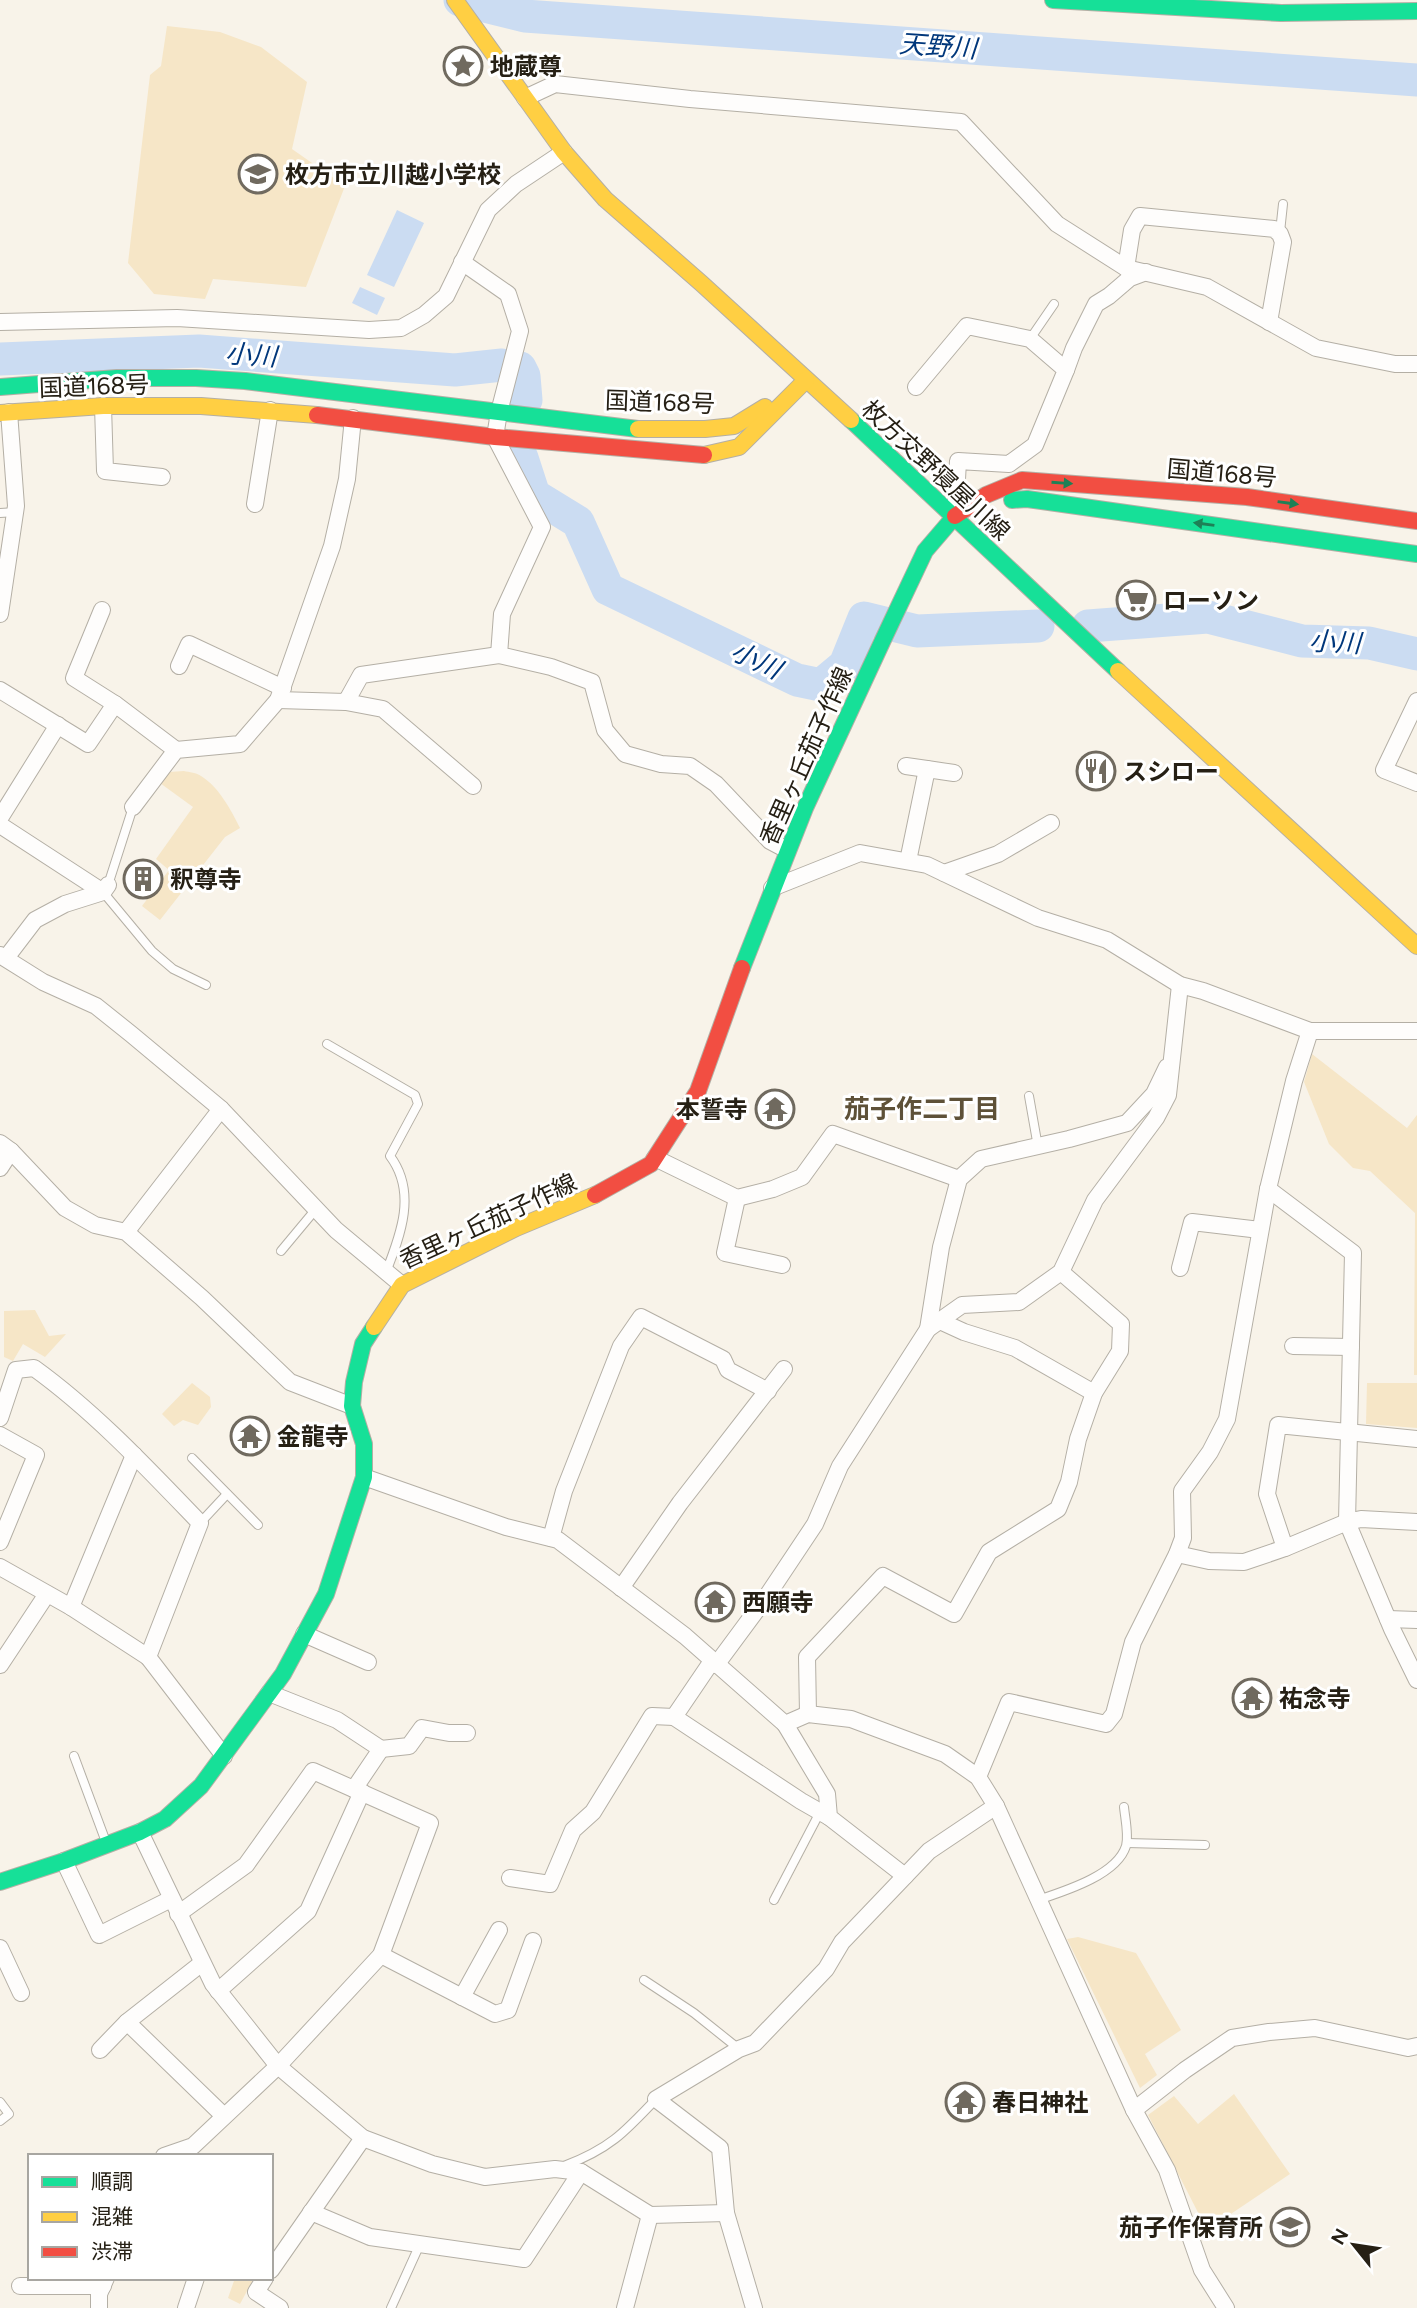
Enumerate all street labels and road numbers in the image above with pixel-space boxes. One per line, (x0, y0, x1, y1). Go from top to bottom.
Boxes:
street label: 国道168号 (38, 370, 150, 402)
street label: 国道168号 (604, 386, 716, 418)
street label: 枚方交野寝屋川線 (856, 394, 1016, 546)
street label: 国道168号 (1166, 454, 1278, 492)
street label: 香里ヶ丘茄子作線 (754, 662, 858, 850)
street label: 香里ヶ丘茄子作線 (395, 1167, 581, 1275)

